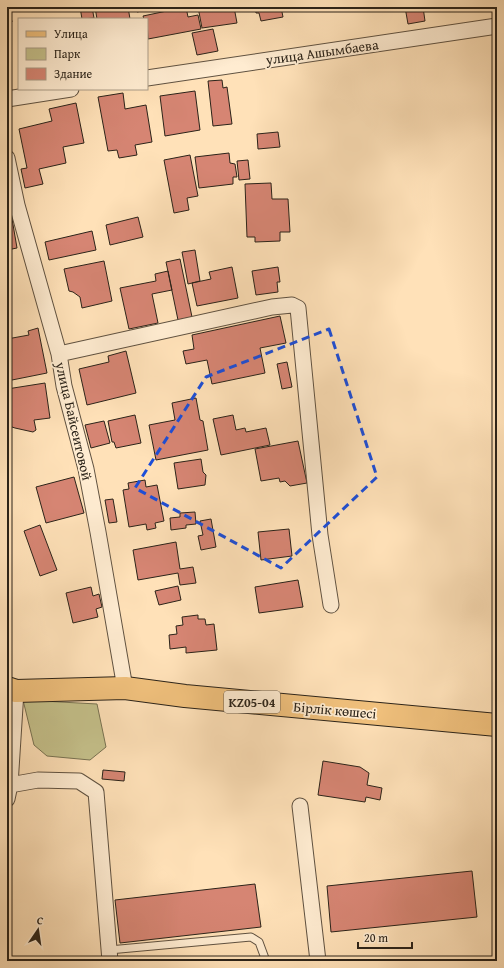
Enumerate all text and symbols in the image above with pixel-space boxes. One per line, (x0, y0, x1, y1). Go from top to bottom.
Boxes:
legend (18, 18, 148, 90)
text: Улица (54, 25, 88, 42)
street label: улица Ашымбаева (263, 34, 380, 70)
text: Парк (54, 45, 81, 62)
text: Здание (54, 65, 93, 82)
street label: улица Байсеитовой (50, 359, 97, 482)
road number: KZ05-04 (224, 691, 280, 713)
street label: Бірлік көшесі (293, 696, 377, 724)
north arrow (18, 910, 58, 950)
text: С (35, 912, 45, 929)
scale bar (358, 924, 412, 950)
text: 20 m (364, 929, 388, 946)

